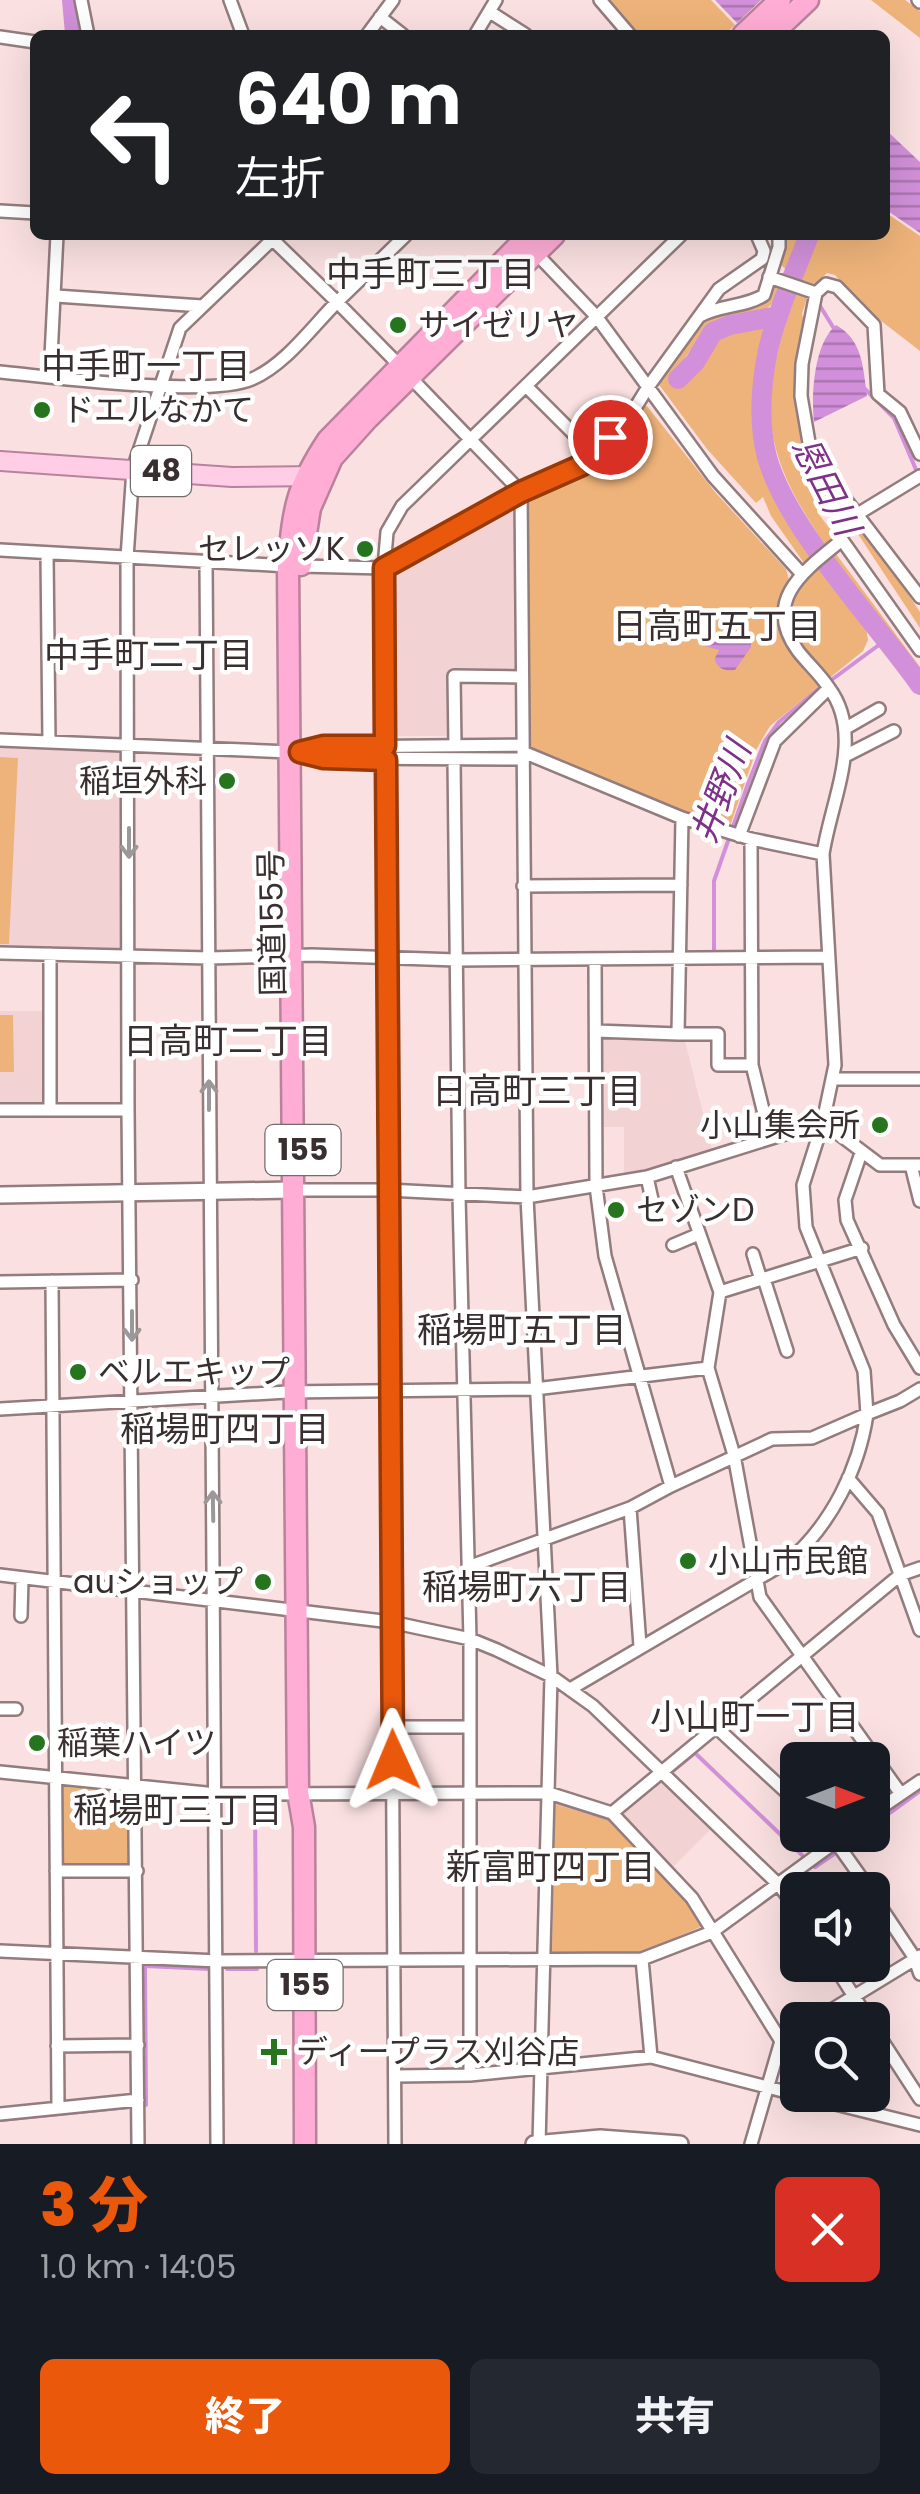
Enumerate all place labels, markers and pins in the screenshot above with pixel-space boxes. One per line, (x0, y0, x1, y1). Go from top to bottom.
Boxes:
place label: サイゼリヤ (418, 302, 578, 347)
marker: サイゼリヤ (387, 314, 409, 336)
place label: ドエルなかて (62, 387, 254, 432)
pin (568, 395, 653, 480)
marker: ドエルなかて (31, 399, 53, 421)
place label: セレッソK (198, 526, 345, 571)
marker: セレッソK (354, 538, 376, 560)
place label: 稲垣外科 (79, 758, 207, 803)
marker: 稲垣外科 (216, 770, 238, 792)
place label: 小山集会所 (700, 1102, 860, 1147)
marker: 小山集会所 (869, 1114, 891, 1136)
place label: セゾンD (636, 1187, 755, 1232)
marker: セゾンD (605, 1199, 627, 1221)
place label: ベルエキップ (98, 1349, 290, 1394)
marker: ベルエキップ (67, 1361, 89, 1383)
place label: 小山市民館 (708, 1538, 868, 1583)
marker: 小山市民館 (677, 1550, 699, 1572)
place label: auショップ (73, 1559, 243, 1604)
marker: auショップ (252, 1571, 274, 1593)
place label: 稲葉ハイツ (57, 1720, 216, 1765)
marker: 稲葉ハイツ (26, 1732, 48, 1754)
place label: ディープラス刈谷店 (296, 2029, 579, 2074)
marker: ディープラス刈谷店 (261, 2039, 287, 2065)

